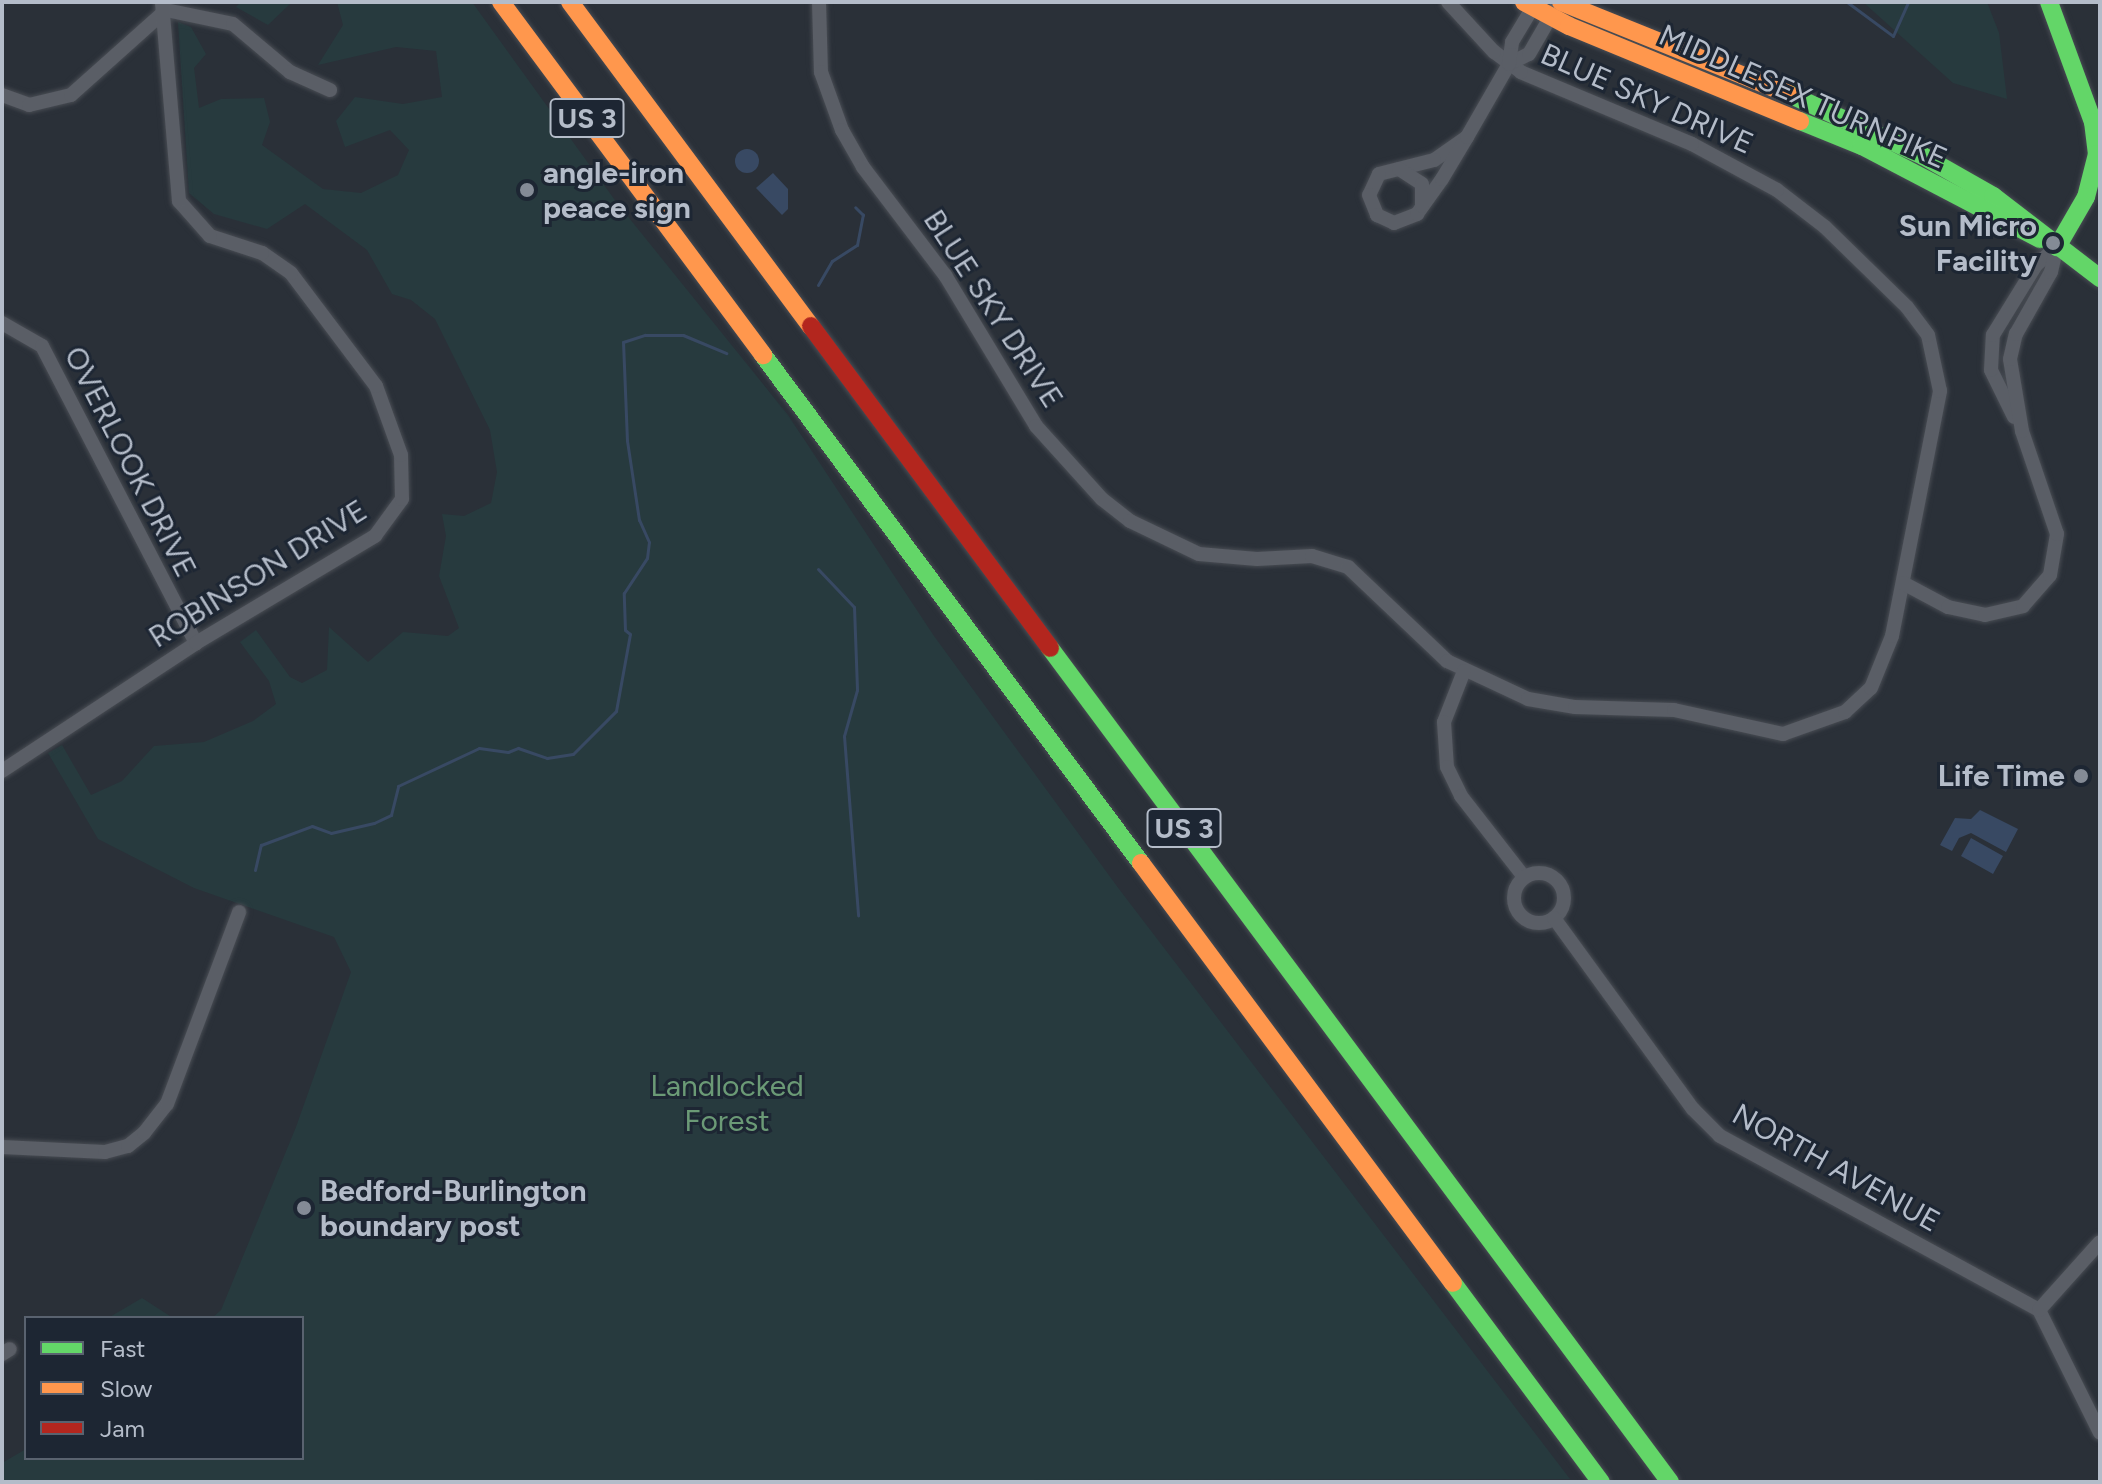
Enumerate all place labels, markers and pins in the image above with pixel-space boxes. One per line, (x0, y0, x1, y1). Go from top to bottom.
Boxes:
place label: angle-iron peace sign (543, 155, 691, 226)
marker: angle-iron peace sign (518, 181, 536, 199)
place label: Sun Micro Facility (1899, 208, 2037, 278)
marker: Sun Micro Facility (2044, 234, 2062, 252)
place label: Life Time (1938, 758, 2065, 794)
marker: Life Time (2072, 767, 2090, 785)
place label: Bedford-Burlington boundary post (320, 1173, 586, 1244)
marker: Bedford-Burlington boundary post (295, 1199, 313, 1217)

